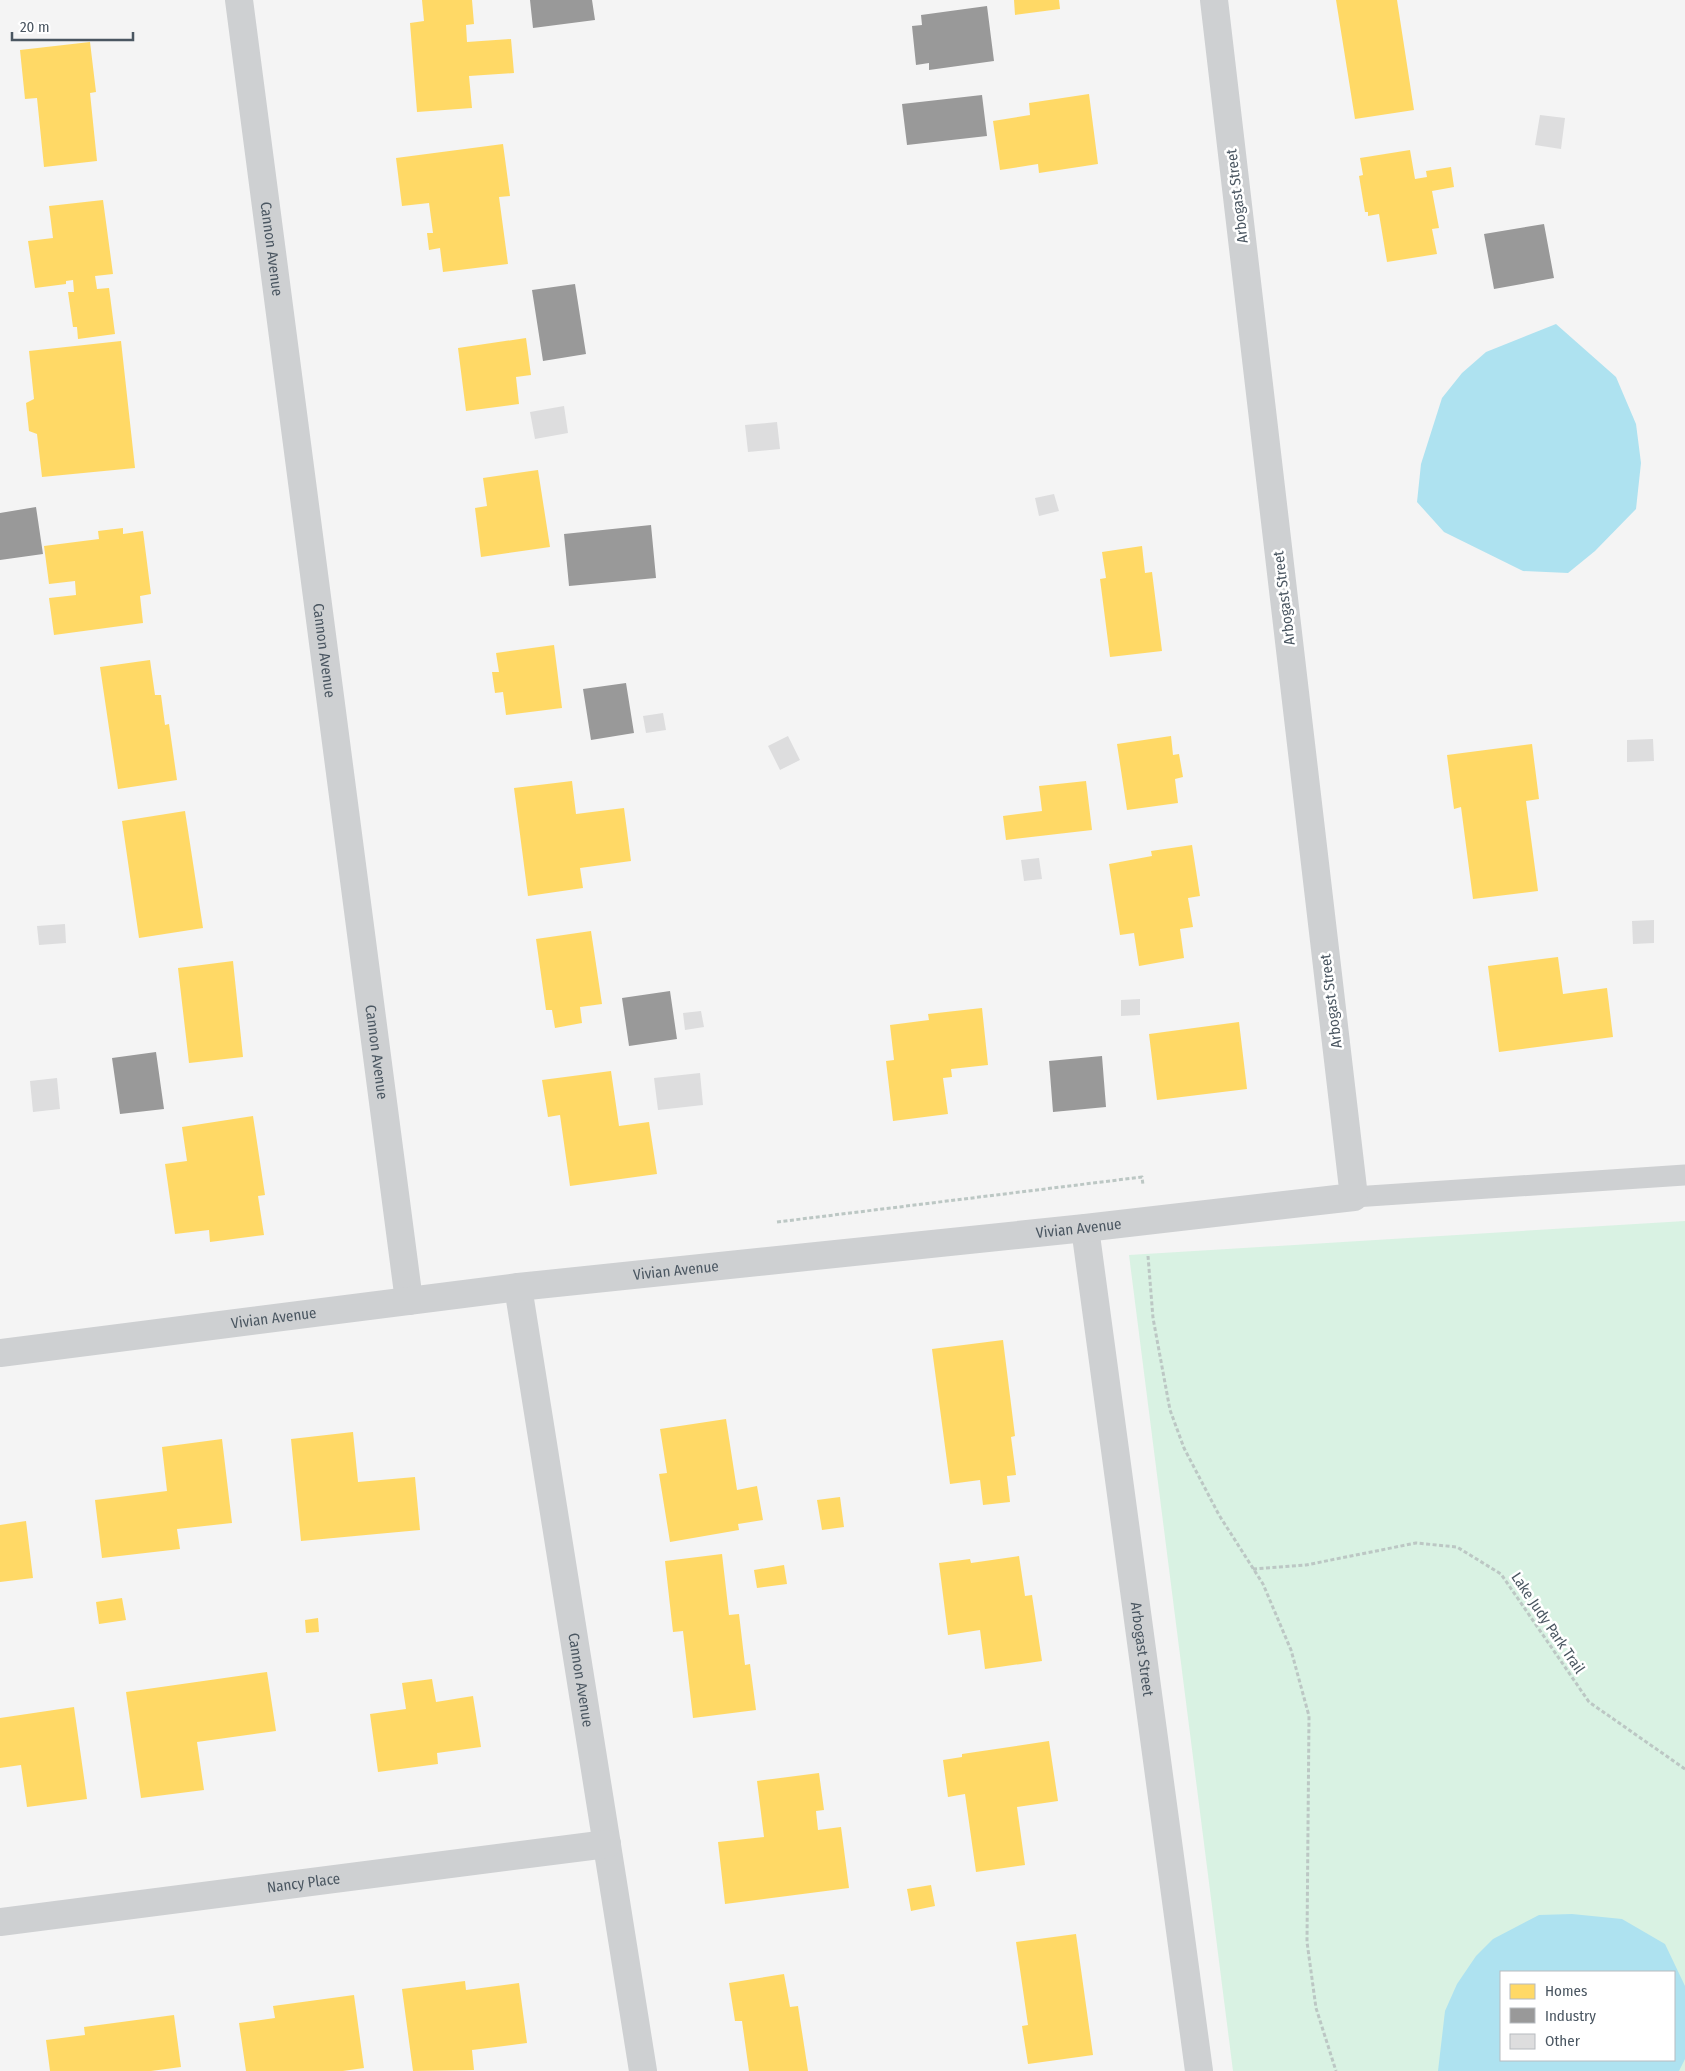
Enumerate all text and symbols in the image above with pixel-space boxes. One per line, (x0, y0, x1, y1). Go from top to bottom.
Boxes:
scale bar (12, 10, 134, 42)
text: 20 m (20, 18, 50, 36)
street label: Arbogast Street (1222, 148, 1252, 244)
street label: Cannon Avenue (256, 201, 287, 297)
street label: Arbogast Street (1269, 550, 1299, 646)
street label: Cannon Avenue (309, 602, 339, 699)
street label: Arbogast Street (1316, 953, 1346, 1049)
street label: Cannon Avenue (361, 1004, 392, 1100)
street label: Vivian Avenue (1035, 1215, 1122, 1242)
street label: Vivian Avenue (632, 1257, 720, 1284)
street label: Vivian Avenue (230, 1304, 317, 1332)
street label: Lake Judy Park Trail (1507, 1569, 1589, 1677)
street label: Arbogast Street (1127, 1601, 1157, 1697)
street label: Cannon Avenue (564, 1632, 597, 1728)
street label: Nancy Place (266, 1869, 341, 1897)
legend (1500, 1971, 1675, 2061)
text: Homes (1545, 1982, 1587, 2000)
text: Industry (1545, 2007, 1596, 2025)
text: Other (1545, 2032, 1581, 2050)

